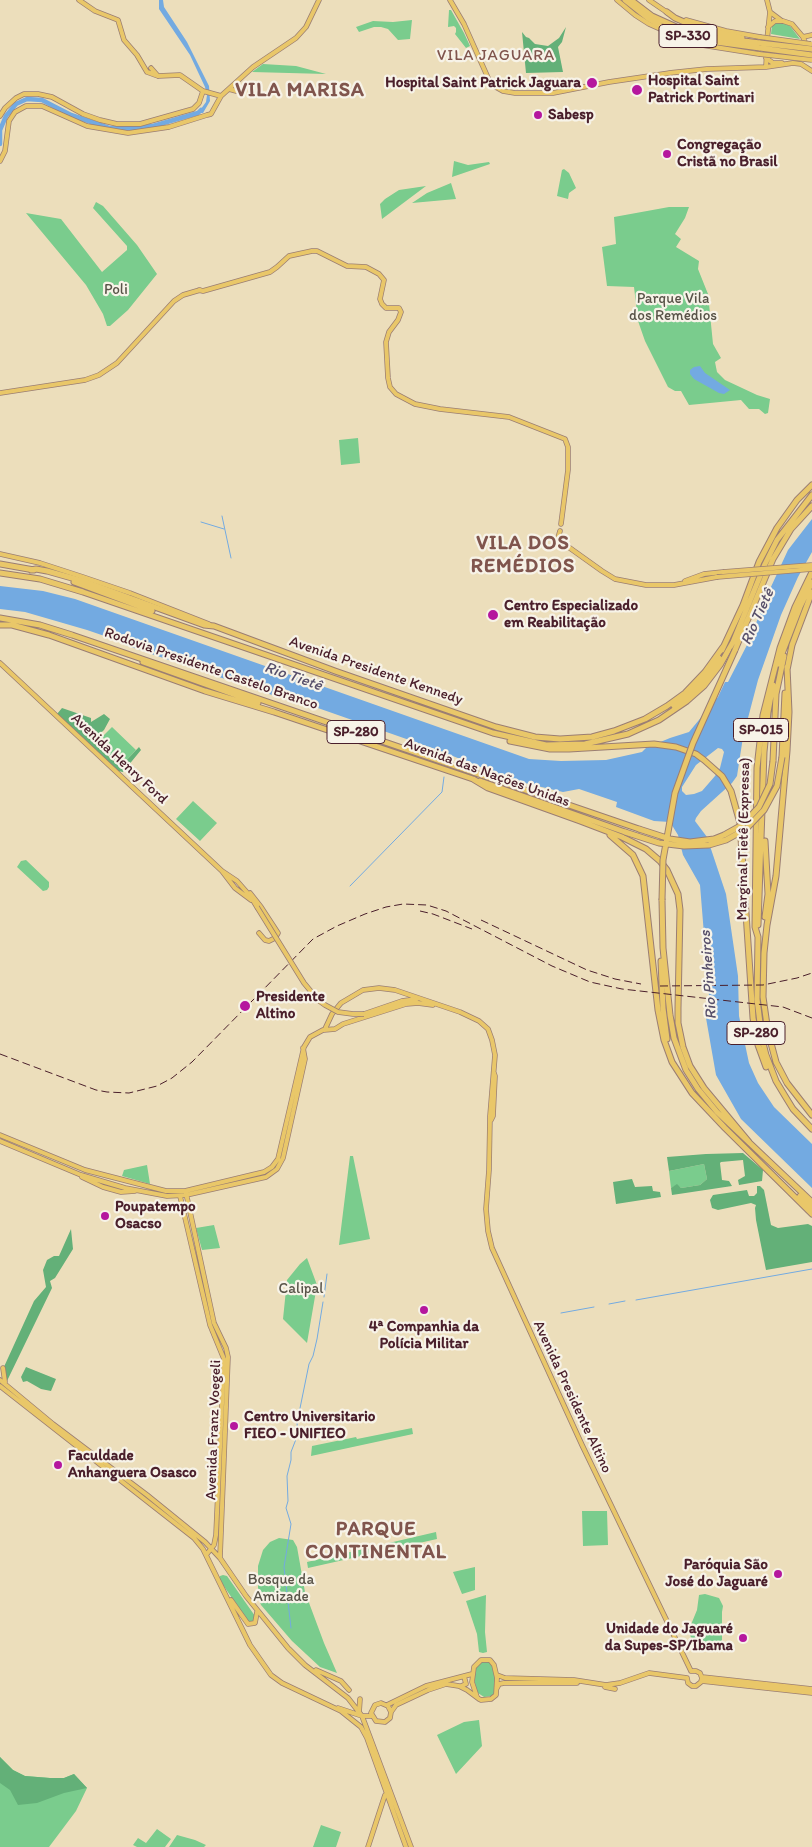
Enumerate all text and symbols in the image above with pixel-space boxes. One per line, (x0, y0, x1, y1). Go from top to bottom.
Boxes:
road number: SP-330 (659, 24, 717, 48)
district label: VILA JAGUARA (435, 46, 557, 66)
place label: Hospital Saint Patrick Portinari (648, 72, 754, 107)
place label: Hospital Saint Patrick Jaguara (385, 74, 581, 92)
marker: Hospital Saint Patrick Jaguara (585, 76, 599, 90)
district label: VILA MARISA (235, 79, 365, 103)
marker: Hospital Saint Patrick Portinari (630, 83, 644, 97)
place label: Sabesp (548, 106, 594, 124)
marker: Sabesp (532, 109, 544, 121)
place label: Congregação Cristã no Brasil (677, 136, 777, 171)
marker: Congregação Cristã no Brasil (661, 148, 673, 160)
park label: Poli (104, 281, 128, 299)
park label: Parque Vila dos Remédios (629, 290, 717, 325)
district label: VILA DOS REMÉDIOS (471, 532, 575, 579)
water label: Rio Tietê (737, 586, 779, 648)
place label: Centro Especializado em Reabilitação (504, 597, 638, 632)
marker: Centro Especializado em Reabilitação (486, 608, 500, 622)
street label: Rodovia Presidente Castelo Branco (102, 624, 320, 714)
street label: Avenida Presidente Kennedy (287, 633, 465, 709)
water label: Rio Tietê (262, 658, 324, 696)
street label: Avenida Henry Ford (67, 710, 171, 808)
road number: SP-015 (734, 718, 788, 742)
road number: SP-280 (327, 720, 385, 744)
street label: Avenida das Nações Unidas (402, 735, 572, 811)
street label: Marginal Tietê (Expressa) (734, 757, 754, 921)
water label: Rio Pinheiros (696, 930, 722, 1020)
place label: Presidente Altino (256, 988, 325, 1023)
marker: Presidente Altino (238, 999, 252, 1013)
road number: SP-280 (727, 1021, 785, 1044)
place label: Poupatempo Osacso (115, 1198, 196, 1233)
marker: Poupatempo Osacso (99, 1210, 111, 1222)
park label: Calipal (279, 1280, 323, 1298)
marker: 4ª Companhia da Polícia Militar (418, 1304, 430, 1316)
place label: 4ª Companhia da Polícia Militar (369, 1318, 479, 1353)
street label: Avenida Presidente Altino (529, 1318, 615, 1476)
street label: Avenida Franz Voegeli (203, 1360, 225, 1500)
place label: Centro Universitario FIEO - UNIFIEO (244, 1408, 375, 1443)
marker: Centro Universitario FIEO - UNIFIEO (228, 1420, 240, 1432)
place label: Faculdade Anhanguera Osasco (68, 1447, 197, 1482)
marker: Faculdade Anhanguera Osasco (52, 1459, 64, 1471)
district label: PARQUE CONTINENTAL (304, 1518, 448, 1565)
place label: Paróquia São José do Jaguaré (665, 1556, 768, 1591)
marker: Paróquia São José do Jaguaré (772, 1568, 784, 1580)
park label: Bosque da Amizade (248, 1571, 314, 1606)
place label: Unidade do Jaguaré da Supes-SP/Ibama (605, 1620, 733, 1655)
marker: Unidade do Jaguaré da Supes-SP/Ibama (737, 1632, 749, 1644)

